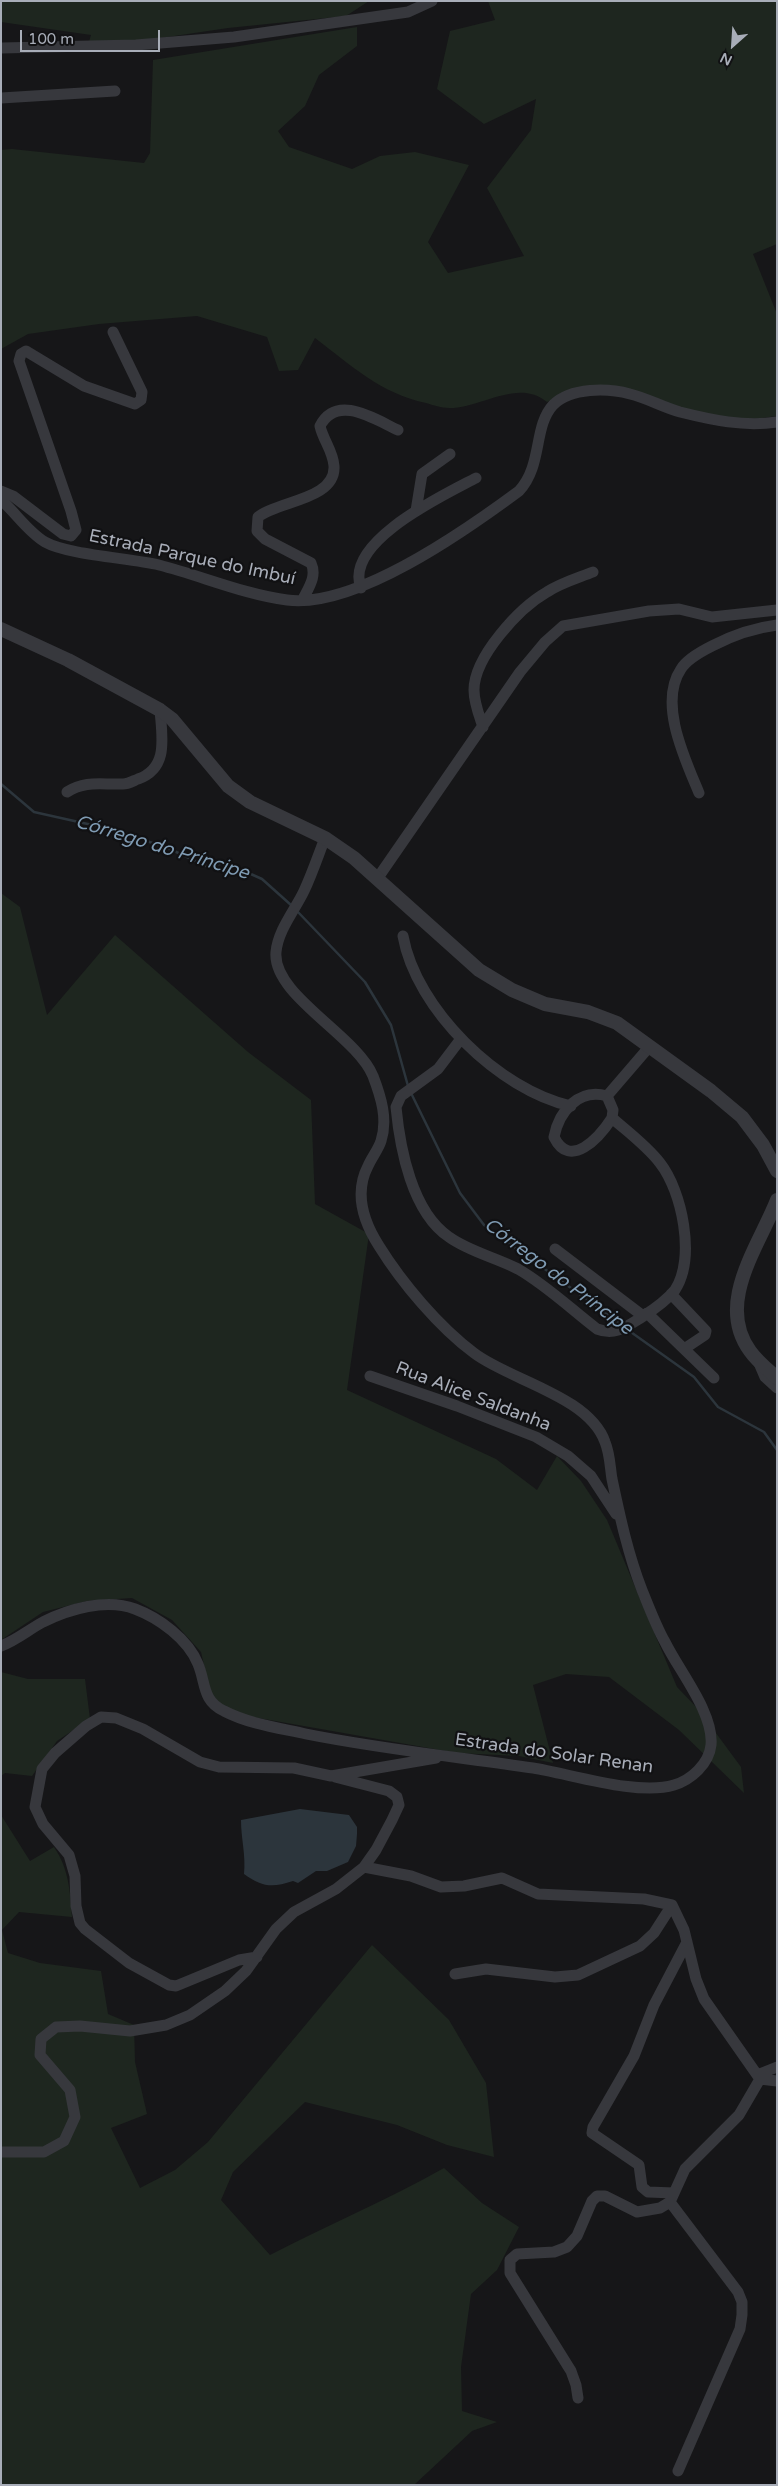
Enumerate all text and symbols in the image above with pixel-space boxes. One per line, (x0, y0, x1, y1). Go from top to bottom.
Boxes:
scale bar (22, 20, 162, 52)
north arrow (708, 20, 758, 70)
text: 100 m (28, 30, 74, 48)
text: N (717, 49, 735, 69)
street label: Estrada Parque do Imbuí (87, 526, 297, 590)
water label: Córrego do Príncipe (72, 811, 252, 885)
water label: Córrego do Príncipe (479, 1214, 637, 1340)
street label: Rua Alice Saldanha (392, 1357, 554, 1437)
street label: Estrada do Solar Renan (453, 1729, 655, 1779)

